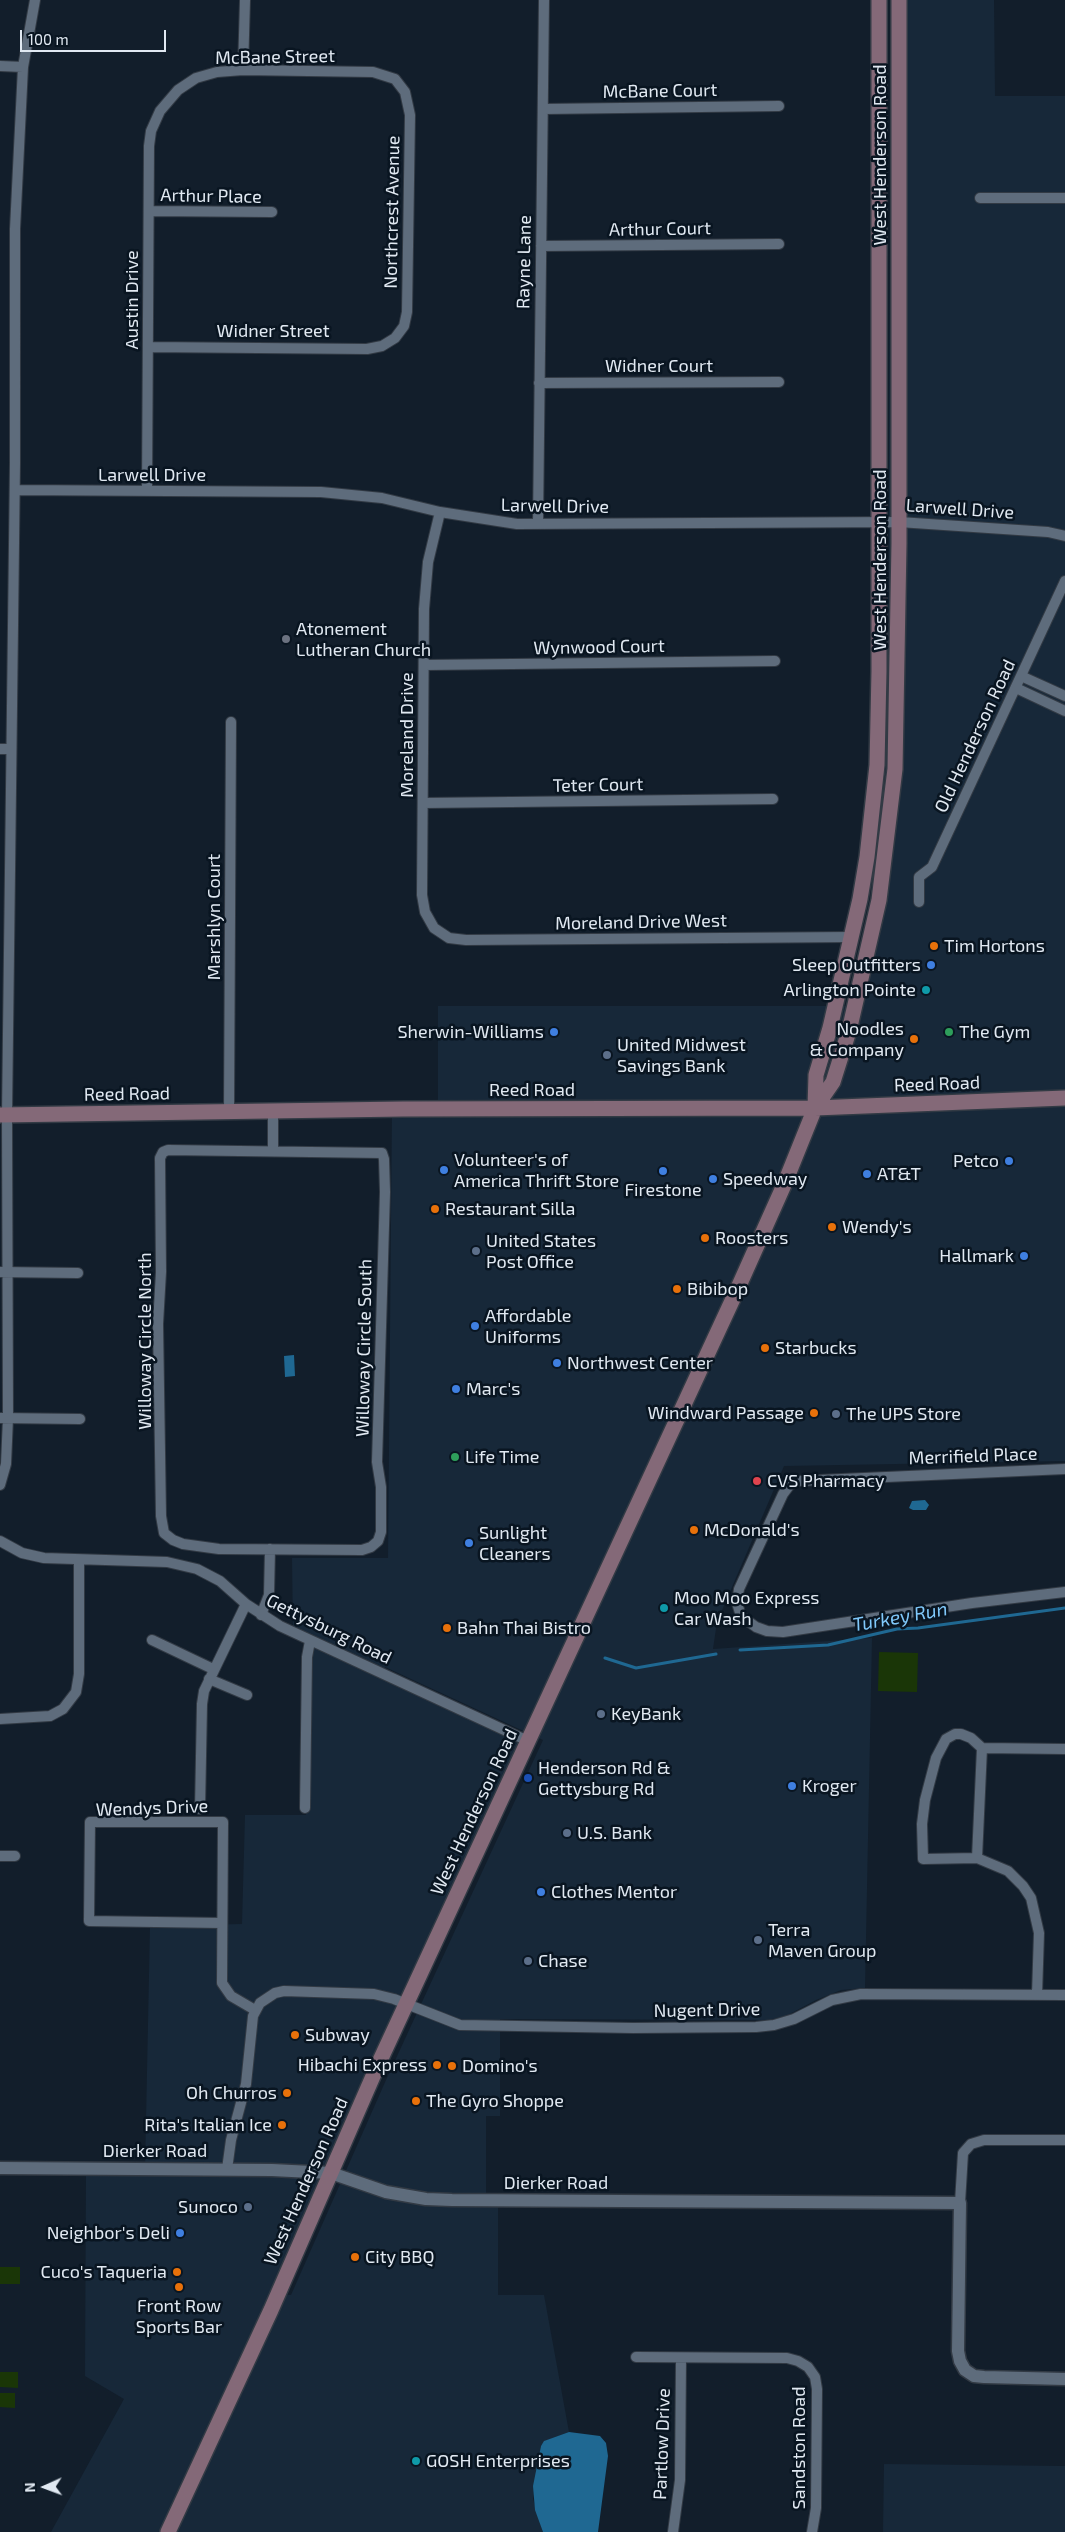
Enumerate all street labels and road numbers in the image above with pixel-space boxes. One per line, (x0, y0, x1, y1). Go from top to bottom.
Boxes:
street label: McBane Street (215, 45, 335, 69)
street label: West Henderson Road (869, 64, 891, 246)
street label: McBane Court (603, 79, 717, 103)
street label: Northcrest Avenue (380, 135, 404, 289)
street label: Arthur Place (160, 184, 262, 208)
street label: Rayne Lane (512, 215, 536, 309)
street label: Arthur Court (609, 217, 711, 241)
street label: Austin Drive (121, 250, 143, 350)
street label: Widner Street (216, 320, 330, 342)
street label: Widner Court (605, 355, 713, 377)
street label: Larwell Drive (98, 464, 206, 486)
street label: West Henderson Road (869, 469, 891, 651)
street label: Larwell Drive (501, 494, 609, 518)
street label: Larwell Drive (905, 494, 1015, 524)
street label: Wynwood Court (533, 635, 665, 659)
street label: Old Henderson Road (930, 656, 1020, 816)
street label: Moreland Drive (396, 672, 418, 798)
street label: Teter Court (552, 773, 644, 797)
street label: Marshlyn Court (203, 854, 225, 980)
street label: Moreland Drive West (555, 910, 727, 934)
street label: Reed Road (894, 1072, 980, 1096)
street label: Reed Road (489, 1079, 575, 1101)
street label: Reed Road (84, 1082, 170, 1106)
street label: Willoway Circle North (134, 1252, 156, 1430)
street label: Willoway Circle South (352, 1259, 376, 1437)
street label: Merrifield Place (908, 1443, 1038, 1469)
street label: Gettysburg Road (263, 1589, 395, 1669)
street label: West Henderson Road (426, 1725, 522, 1899)
street label: Wendys Drive (95, 1795, 209, 1821)
street label: Nugent Drive (653, 1998, 761, 2022)
street label: West Henderson Road (259, 2094, 353, 2268)
street label: Dierker Road (103, 2140, 207, 2162)
street label: Dierker Road (504, 2172, 608, 2194)
street label: Sandston Road (788, 2387, 810, 2509)
street label: Partlow Drive (649, 2388, 675, 2500)

